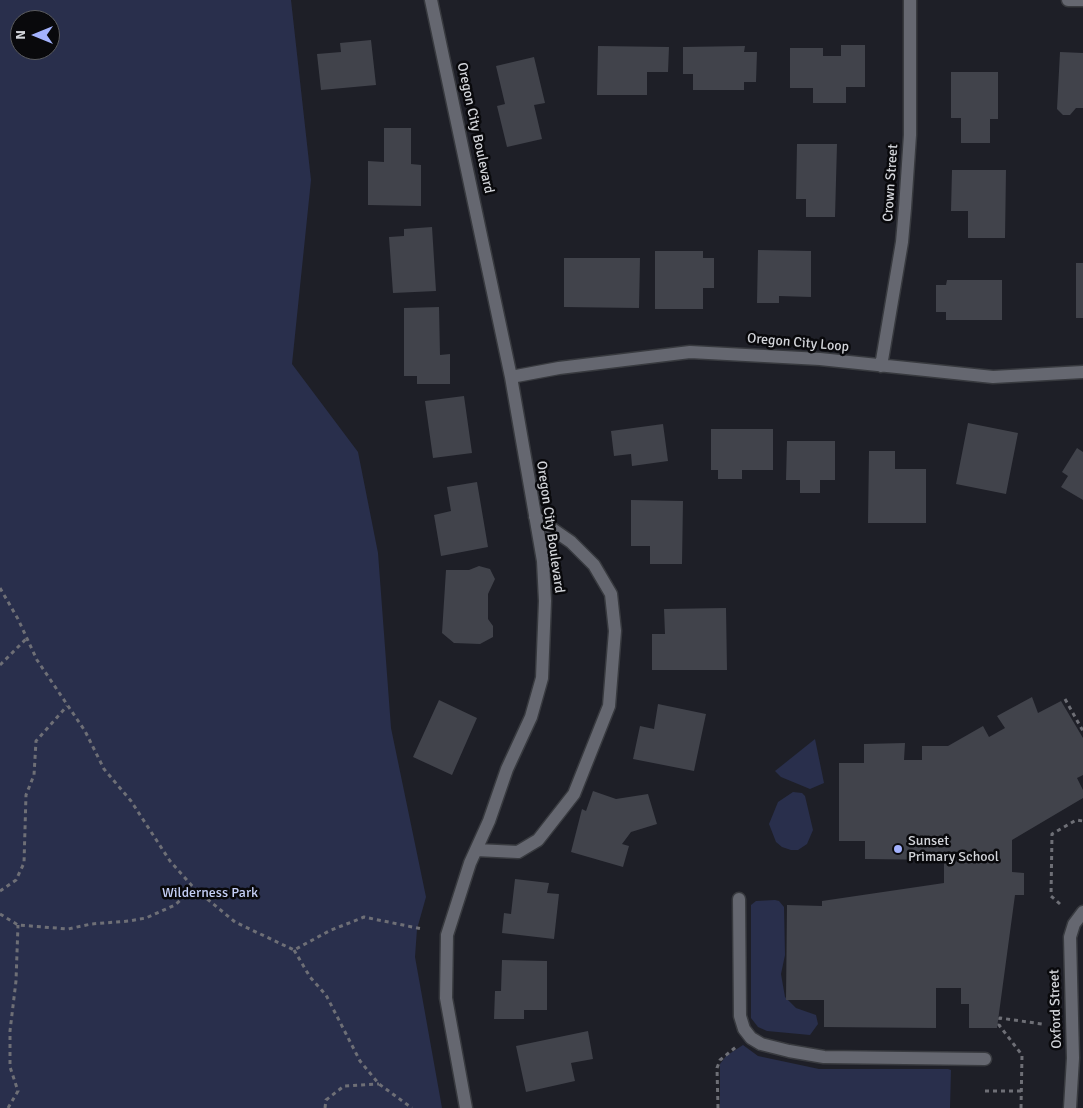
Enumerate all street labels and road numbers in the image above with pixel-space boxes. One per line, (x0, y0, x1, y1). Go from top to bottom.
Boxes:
street label: Oregon City Boulevard (453, 61, 497, 195)
street label: Crown Street (880, 144, 902, 222)
street label: Oregon City Loop (746, 330, 850, 356)
street label: Oregon City Boulevard (532, 460, 568, 594)
street label: Oxford Street (1046, 969, 1066, 1049)

